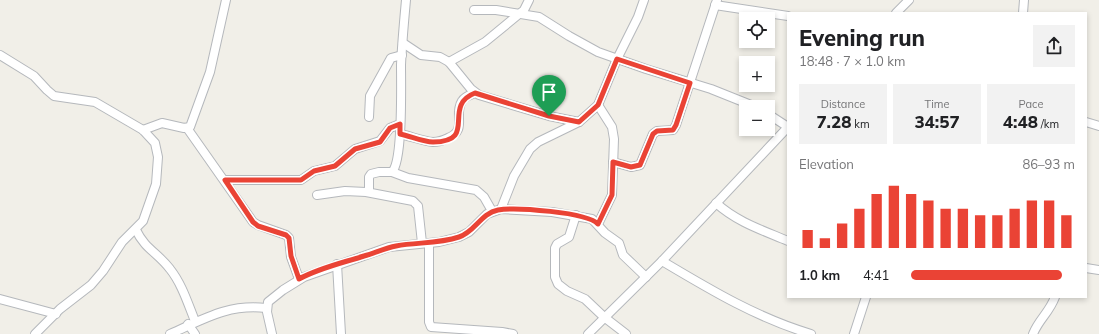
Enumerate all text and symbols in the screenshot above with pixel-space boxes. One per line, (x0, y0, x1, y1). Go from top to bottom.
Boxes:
map controls (739, 12, 775, 136)
button: locate (739, 12, 775, 48)
text: Evening run (799, 24, 925, 52)
button: share (1033, 25, 1075, 67)
text: 18:48 · 7 × 1.0 km (799, 53, 905, 69)
button: + (739, 56, 775, 92)
pin (532, 75, 566, 116)
icon: arrive (538, 81, 560, 103)
text: Distance (821, 97, 865, 111)
text: Time (925, 97, 949, 111)
text: Pace (1019, 97, 1043, 111)
button: − (739, 100, 775, 136)
text: 7.28 (816, 111, 851, 132)
text: 34:57 (914, 111, 960, 132)
text: 4:48 (1003, 111, 1038, 132)
text: km (851, 117, 870, 131)
text: /km (1038, 117, 1059, 131)
text: Elevation (799, 156, 854, 172)
text: 86–93 m (1022, 156, 1075, 172)
text: 1.0 km (799, 267, 840, 283)
text: 4:41 (863, 267, 889, 283)

